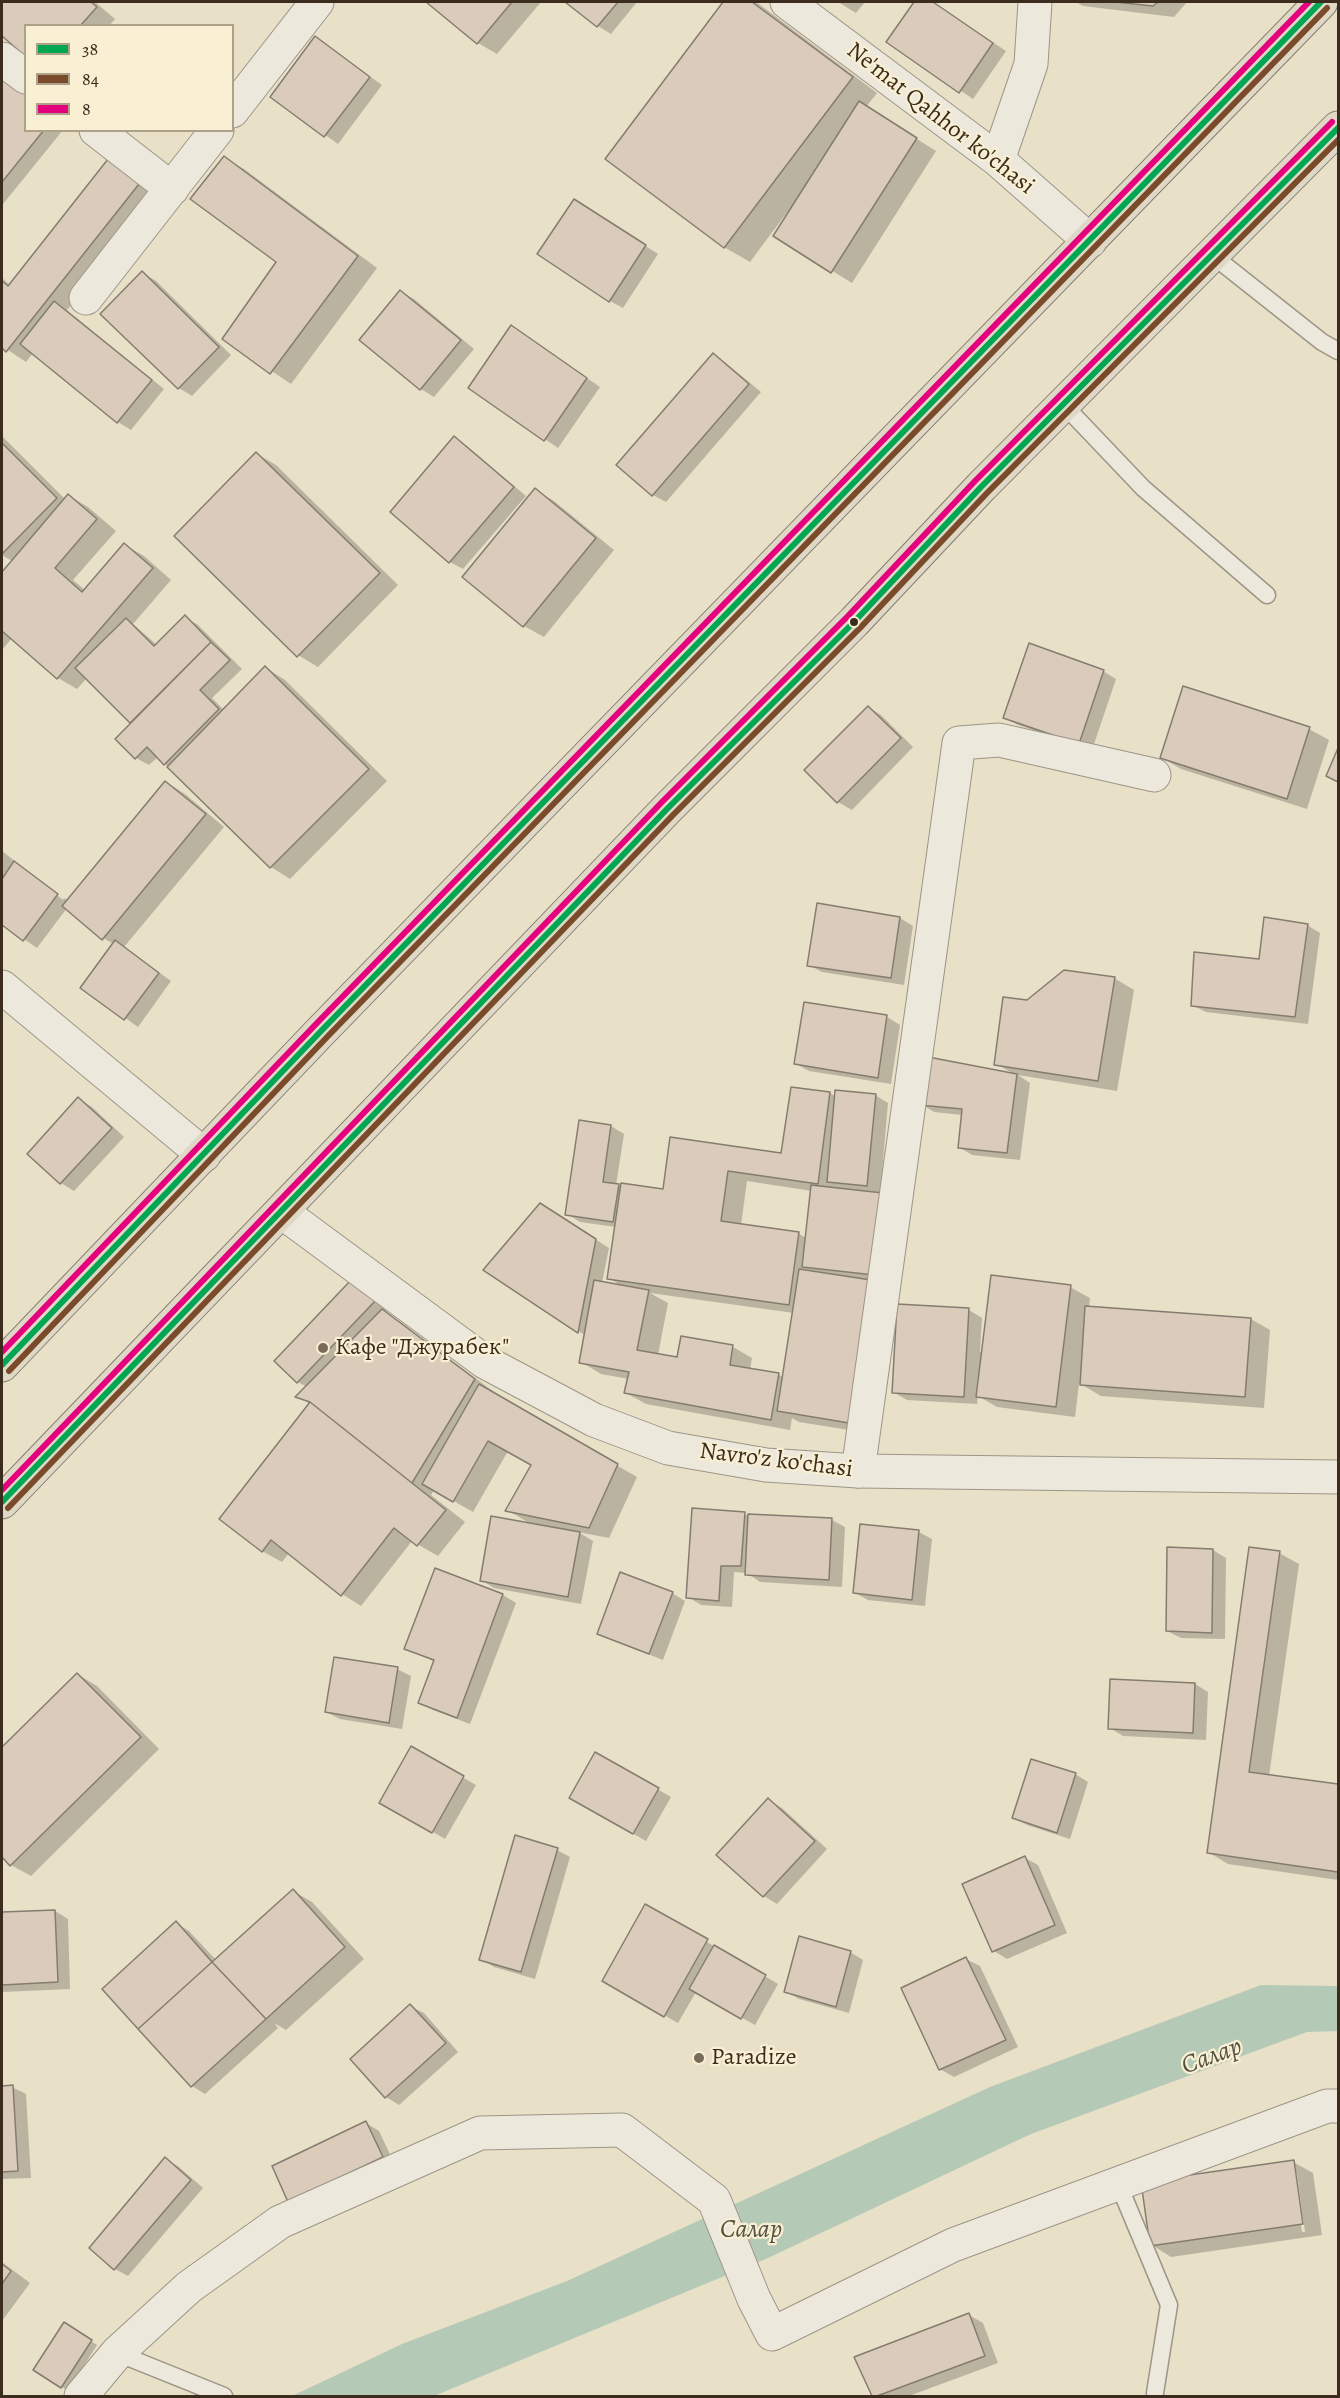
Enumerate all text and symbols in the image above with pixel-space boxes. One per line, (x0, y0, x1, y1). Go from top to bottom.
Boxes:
legend (24, 24, 234, 132)
text: 38 (82, 37, 98, 61)
street label: Ne'mat Qahhor ko'chasi (840, 37, 1040, 201)
text: 84 (82, 67, 99, 91)
text: 8 (82, 97, 91, 121)
unlabelled marker (848, 616, 860, 628)
place label: Кафе "Джурабек" (335, 1334, 509, 1362)
marker: Кафе "Джурабек" (316, 1341, 330, 1355)
street label: Navro'z ko'chasi (698, 1437, 854, 1485)
water label: Салар (1178, 2032, 1246, 2082)
place label: Paradize (711, 2044, 797, 2072)
marker: Paradize (692, 2051, 706, 2065)
water label: Салар (720, 2215, 782, 2247)

